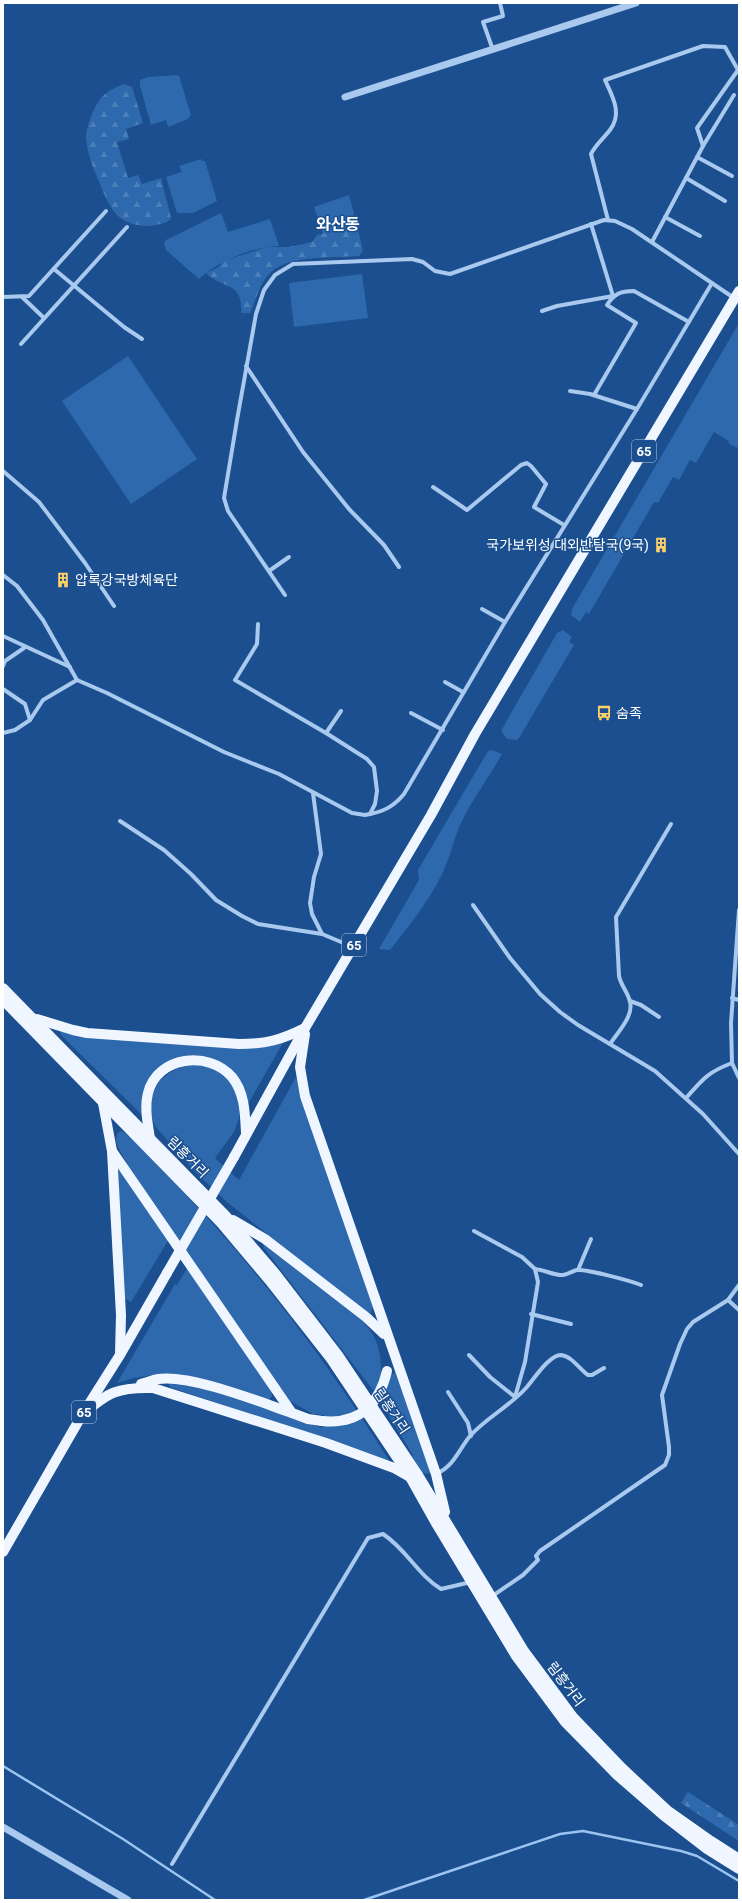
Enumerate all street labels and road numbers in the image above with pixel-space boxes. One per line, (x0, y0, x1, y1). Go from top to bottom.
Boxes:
road number: 65 (632, 440, 656, 462)
road number: 65 (342, 934, 366, 956)
street label: 림흥거리 (164, 1133, 212, 1181)
street label: 림흥거리 (371, 1385, 413, 1437)
road number: 65 (72, 1401, 96, 1423)
street label: 림흥거리 (544, 1659, 588, 1709)

